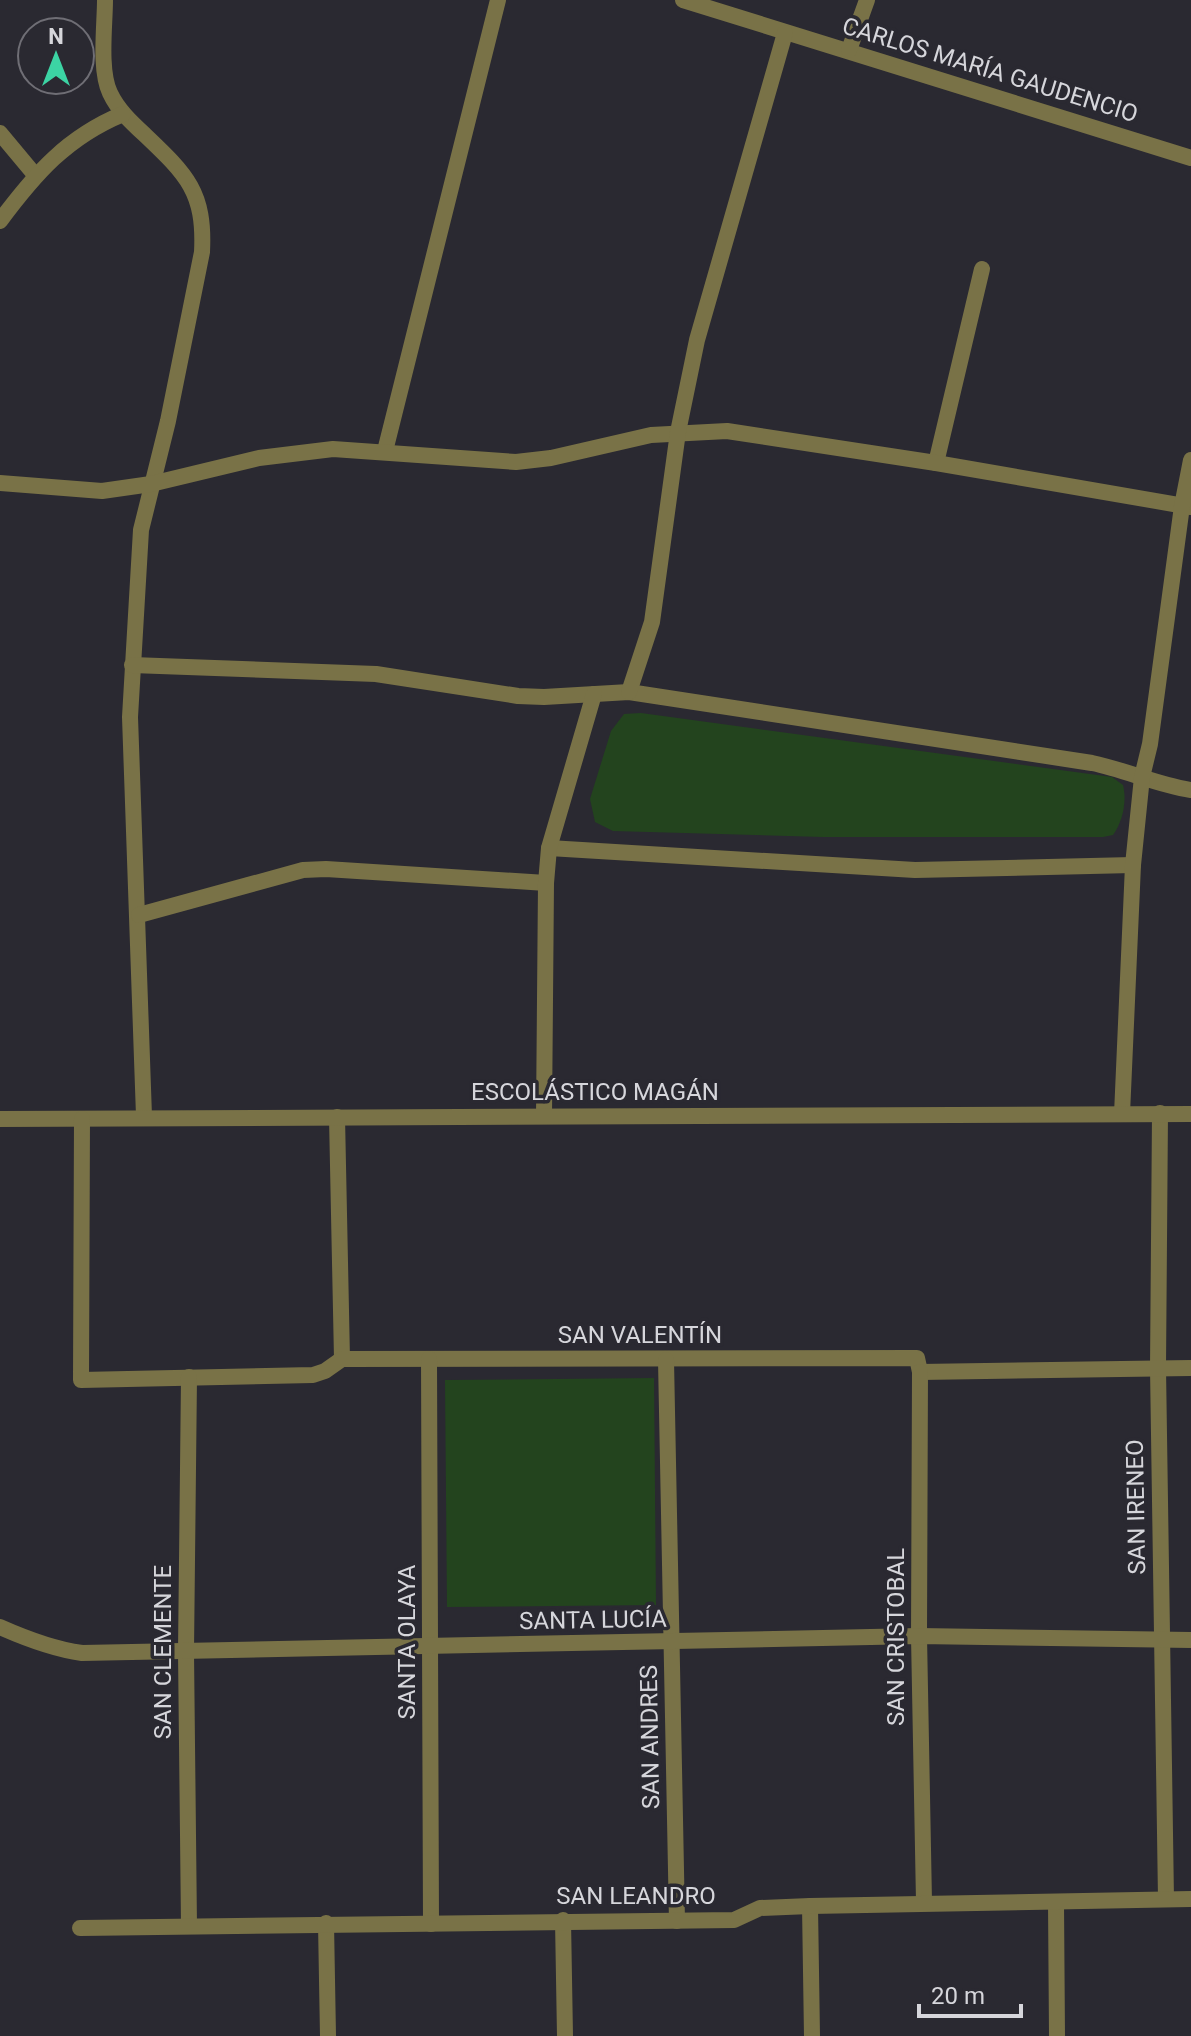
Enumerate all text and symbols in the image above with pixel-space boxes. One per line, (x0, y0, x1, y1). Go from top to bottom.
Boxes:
street label: CARLOS MARÍA GAUDENCIO (839, 12, 1141, 128)
north arrow (16, 16, 96, 96)
text: N (48, 24, 64, 49)
street label: ESCOLÁSTICO MAGÁN (471, 1078, 719, 1106)
street label: SAN VALENTÍN (558, 1321, 722, 1349)
street label: SAN IRENEO (1121, 1439, 1151, 1575)
street label: SAN CRISTOBAL (882, 1548, 910, 1726)
street label: SANTA OLAYA (393, 1564, 421, 1719)
street label: SAN CLEMENTE (149, 1565, 177, 1739)
street label: SANTA LUCÍA (519, 1605, 667, 1635)
street label: SAN ANDRES (635, 1665, 665, 1809)
street label: SAN LEANDRO (556, 1882, 716, 1910)
scale bar (919, 1968, 1021, 2018)
text: 20 m (931, 1982, 985, 2010)

